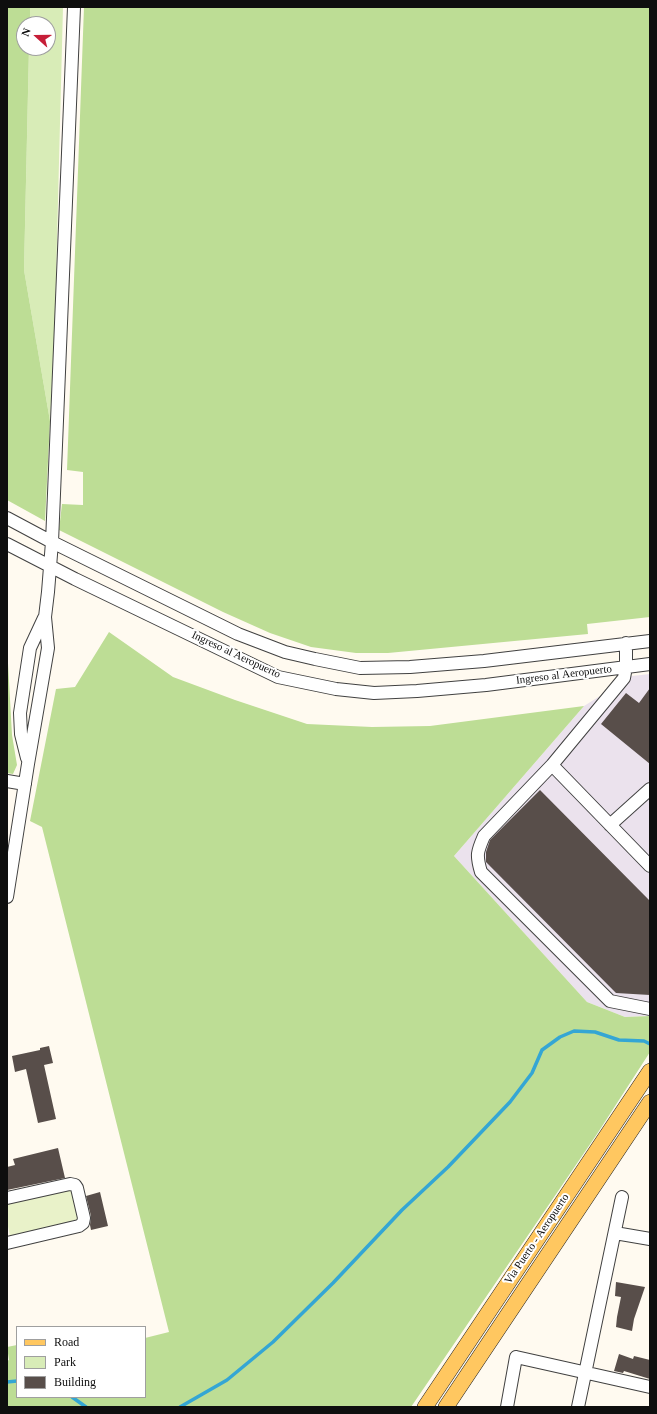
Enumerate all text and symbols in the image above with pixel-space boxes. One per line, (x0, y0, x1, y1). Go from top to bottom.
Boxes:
north arrow (16, 16, 56, 56)
text: N (19, 26, 33, 38)
street label: Ingreso al Aeropuerto (189, 629, 283, 681)
street label: Ingreso al Aeropuerto (515, 663, 613, 687)
street label: Via Puerto - Aeropuerto (502, 1191, 572, 1287)
legend (16, 1326, 146, 1398)
text: Road (54, 1335, 79, 1349)
text: Park (54, 1355, 76, 1369)
text: Building (54, 1375, 96, 1389)

